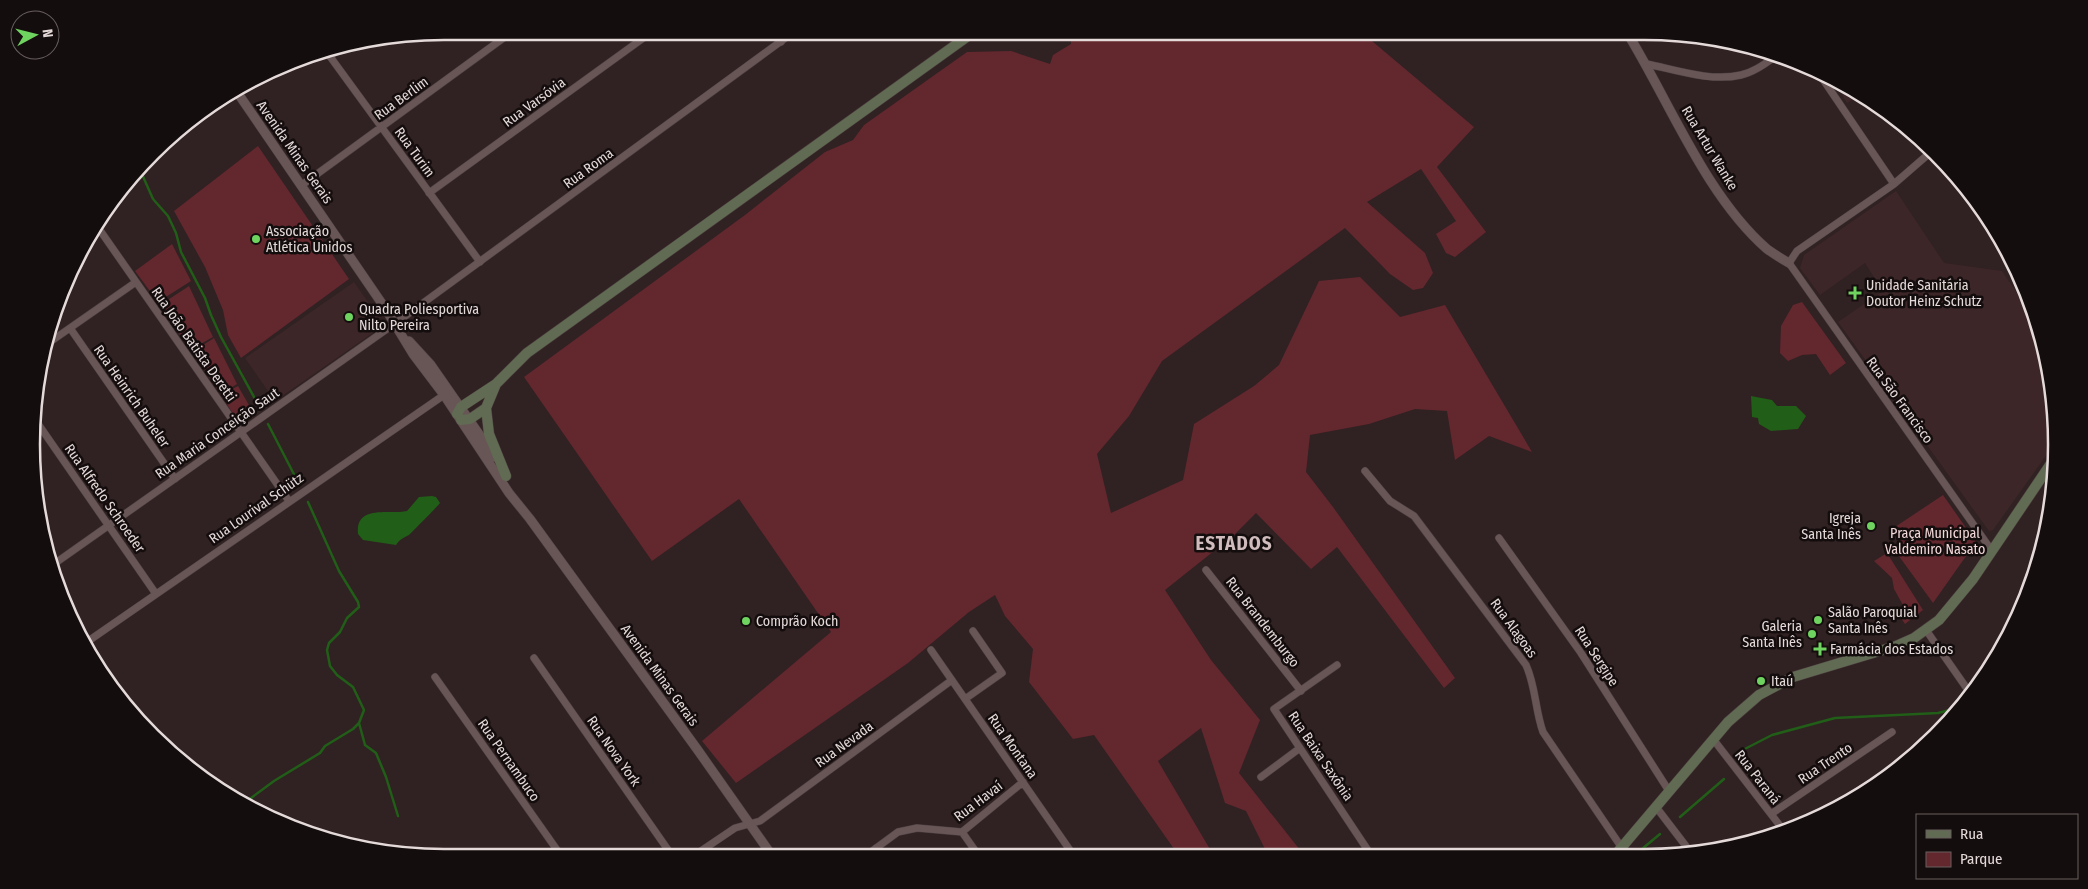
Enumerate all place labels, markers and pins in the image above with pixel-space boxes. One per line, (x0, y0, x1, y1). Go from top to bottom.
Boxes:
place label: Associação Atlética Unidos (266, 223, 352, 256)
marker: Associação Atlética Unidos (250, 233, 262, 245)
place label: Unidade Sanitária Doutor Heinz Schutz (1866, 277, 1982, 310)
marker: Unidade Sanitária Doutor Heinz Schutz (1848, 286, 1862, 300)
place label: Quadra Poliesportiva Nilto Pereira (359, 301, 479, 334)
marker: Quadra Poliesportiva Nilto Pereira (343, 311, 355, 323)
place label: Igreja Santa Inês (1801, 510, 1861, 543)
marker: Igreja Santa Inês (1865, 520, 1877, 532)
place label: Salão Paroquial Santa Inês (1828, 604, 1917, 637)
place label: Comprão Koch (756, 613, 838, 630)
marker: Salão Paroquial Santa Inês (1812, 614, 1824, 626)
marker: Comprão Koch (740, 615, 752, 627)
place label: Galeria Santa Inês (1742, 618, 1802, 651)
marker: Galeria Santa Inês (1806, 628, 1818, 640)
place label: Farmácia dos Estados (1830, 641, 1953, 658)
marker: Farmácia dos Estados (1814, 643, 1826, 655)
place label: Itaú (1771, 673, 1793, 690)
marker: Itaú (1755, 675, 1767, 687)

